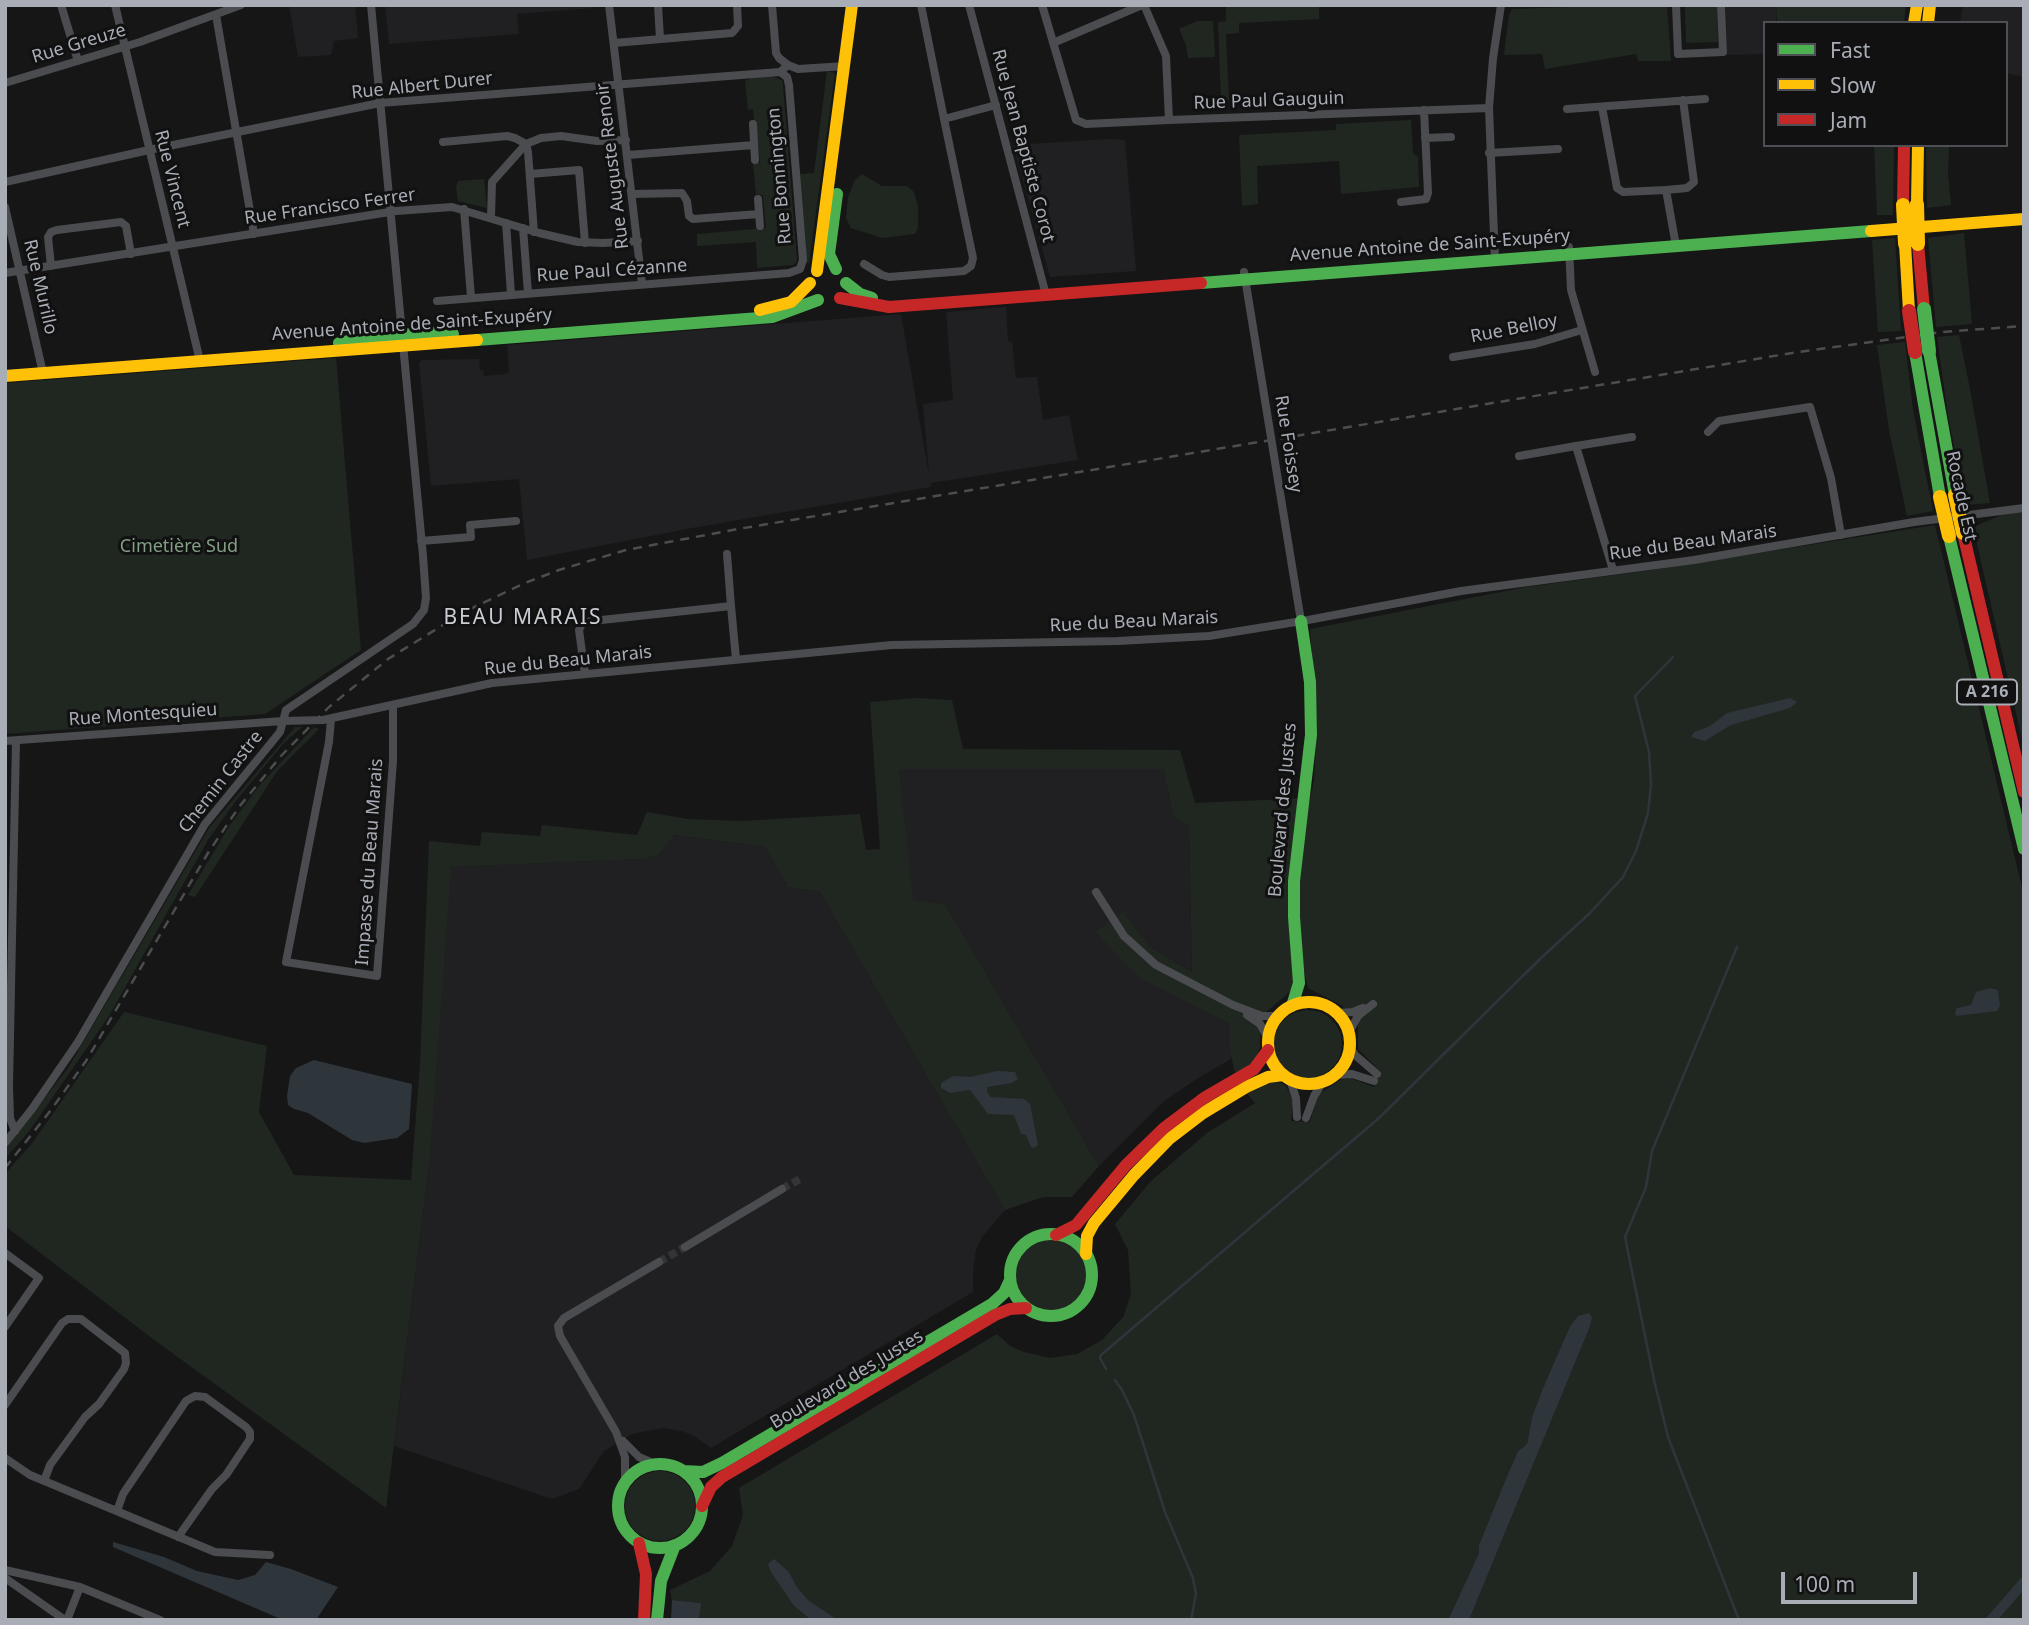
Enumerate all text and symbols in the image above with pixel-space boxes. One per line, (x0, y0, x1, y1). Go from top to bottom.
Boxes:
street label: Rue Greuze (29, 19, 129, 69)
legend (1763, 21, 2008, 147)
text: Fast (1830, 36, 1870, 64)
street label: Rue Jean Baptiste Corot (987, 47, 1059, 245)
street label: Rue Albert Durer (350, 68, 494, 104)
text: Slow (1830, 71, 1876, 99)
street label: Rue Auguste Renoir (592, 82, 634, 250)
street label: Rue Paul Gauguin (1193, 88, 1345, 114)
text: Jam (1830, 106, 1867, 134)
street label: Rue Bonnington (763, 107, 797, 245)
street label: Rue Vincent (149, 128, 195, 230)
street label: Rue Francisco Ferrer (243, 184, 417, 230)
street label: Avenue Antoine de Saint-Exupéry (1289, 225, 1571, 267)
street label: Rue Murillo (19, 237, 61, 337)
street label: Rue Paul Cézanne (536, 255, 688, 287)
street label: Avenue Antoine de Saint-Exupéry (271, 304, 553, 346)
street label: Rue Belloy (1469, 310, 1559, 348)
street label: Rue Foissey (1270, 394, 1306, 494)
street label: Rocade Est (1941, 449, 1981, 543)
street label: Rue du Beau Marais (1608, 521, 1778, 565)
park label: Cimetière Sud (120, 536, 238, 558)
district label: BEAU MARAIS (445, 605, 601, 631)
street label: Rue du Beau Marais (1049, 607, 1219, 637)
street label: Rue du Beau Marais (483, 641, 653, 681)
road number: A 216 (1957, 680, 2017, 705)
street label: Rue Montesquieu (68, 699, 218, 731)
street label: Boulevard des Justes (1265, 722, 1301, 898)
street label: Chemin Castre (174, 727, 268, 837)
street label: Impasse du Beau Marais (352, 758, 388, 966)
street label: Boulevard des Justes (767, 1326, 927, 1434)
scale bar (1784, 1558, 1920, 1602)
text: 100 m (1794, 1570, 1855, 1598)

